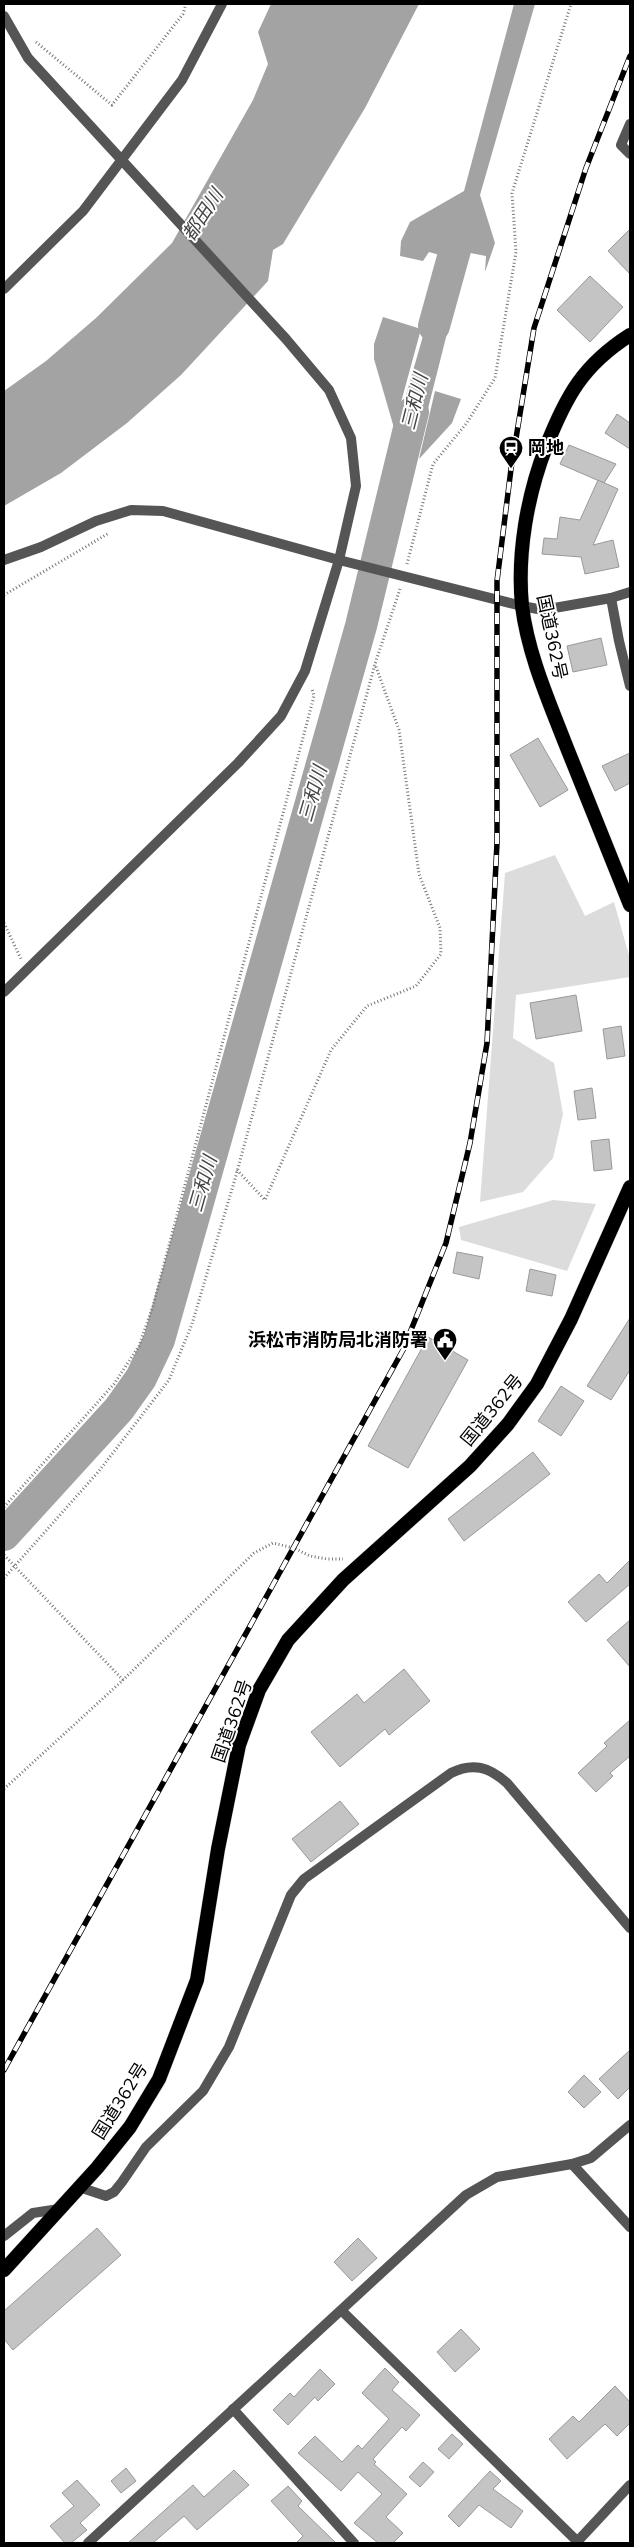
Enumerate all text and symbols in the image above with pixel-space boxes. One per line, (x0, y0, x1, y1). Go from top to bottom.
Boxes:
water label: 都田川 (177, 182, 231, 246)
water label: 三和川 (395, 369, 435, 433)
station icon: 岡地 (498, 435, 524, 469)
place label: 岡地 (528, 436, 564, 460)
street label: 国道362号 (531, 592, 573, 682)
water label: 三和川 (293, 761, 334, 825)
water label: 三和川 (183, 1151, 224, 1215)
public building icon: 浜松市消防局北消防署 (432, 1327, 458, 1361)
place label: 浜松市消防局北消防署 (248, 1328, 428, 1352)
street label: 国道362号 (455, 1369, 529, 1451)
street label: 国道362号 (207, 1676, 257, 1766)
street label: 国道362号 (87, 2058, 153, 2144)

